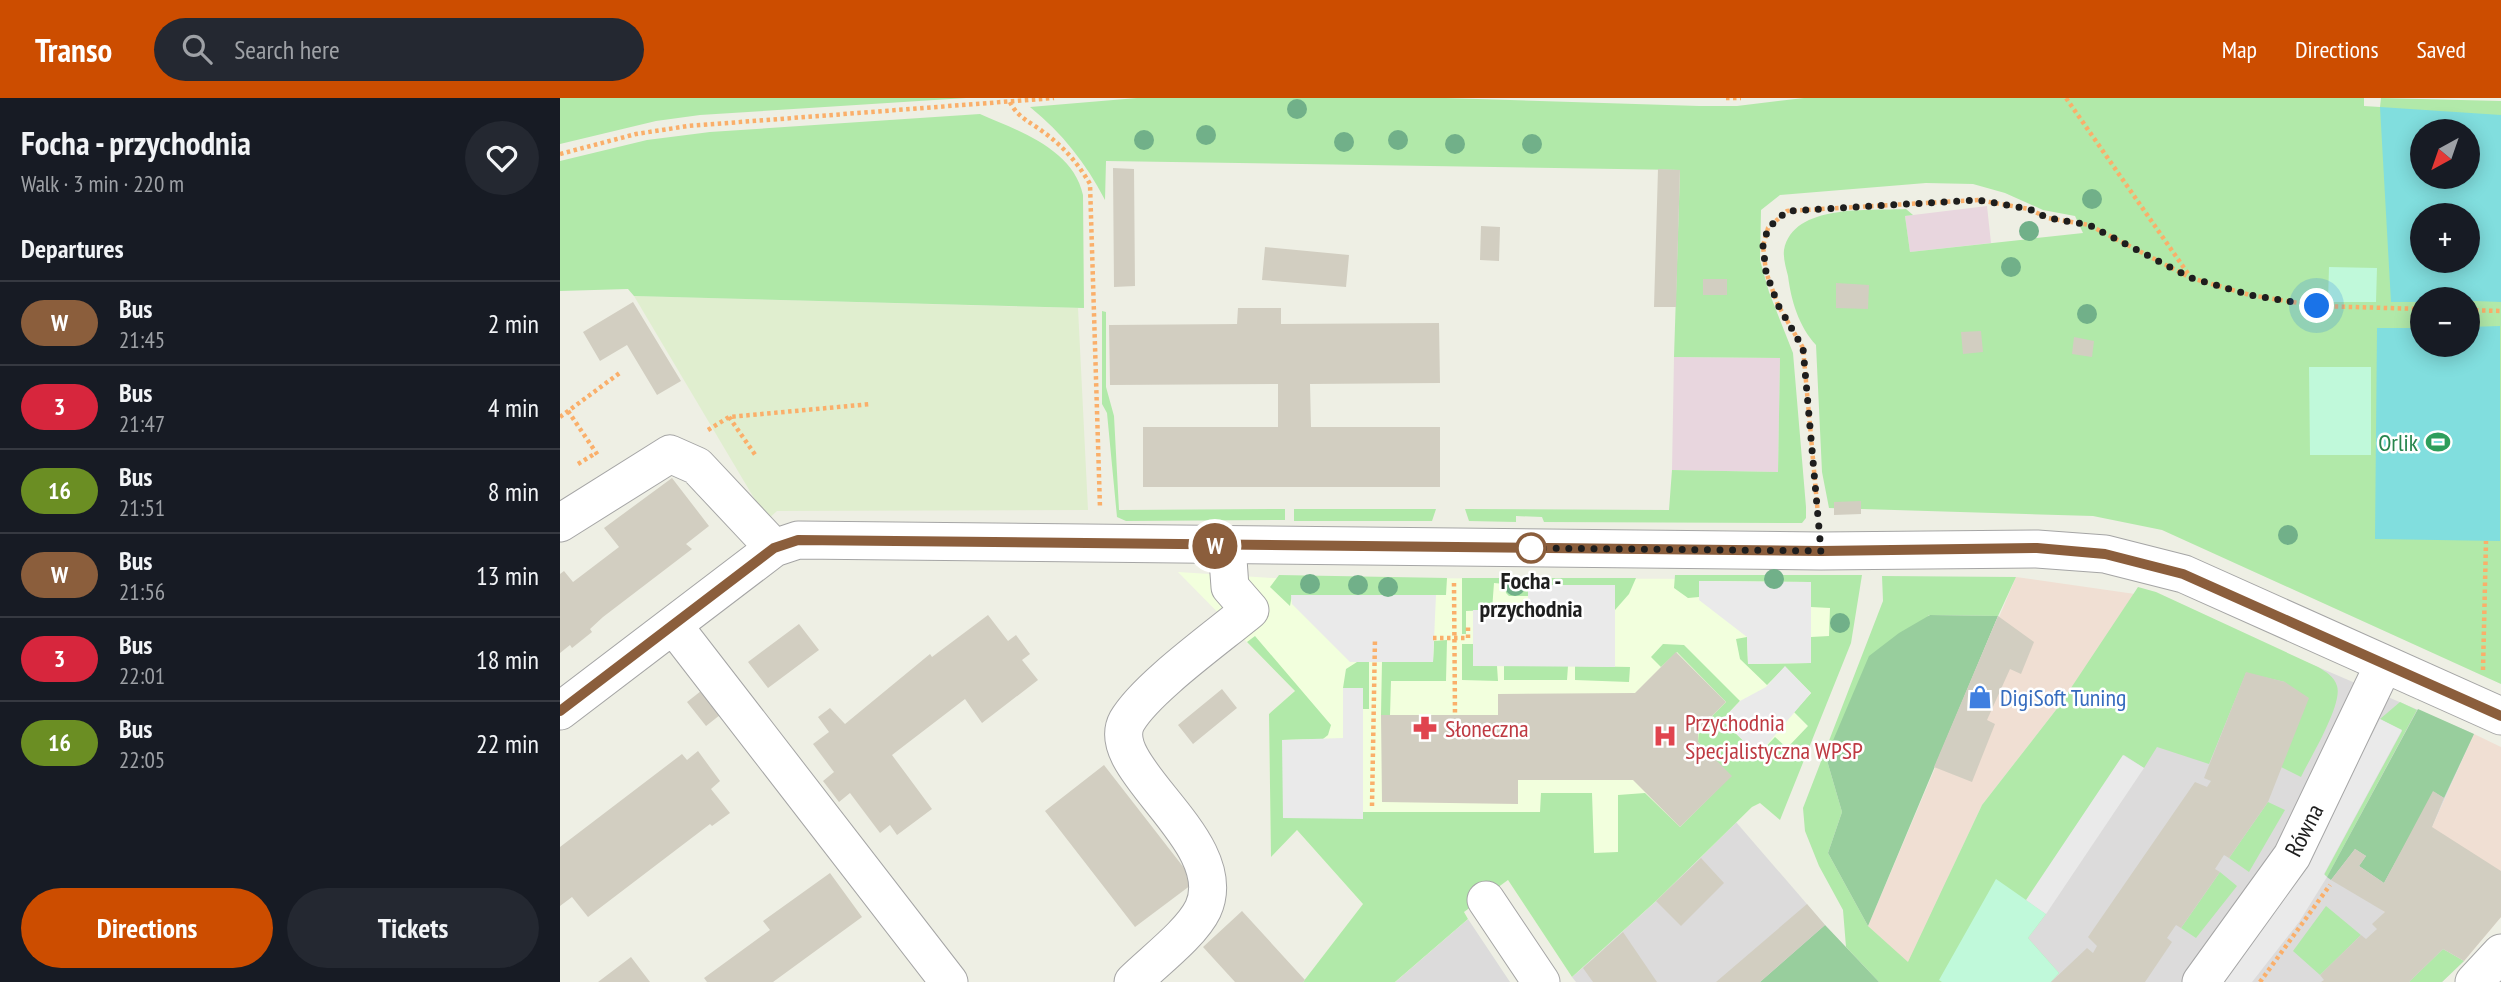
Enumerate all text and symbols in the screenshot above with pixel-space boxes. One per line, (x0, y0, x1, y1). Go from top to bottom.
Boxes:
search box (154, 18, 644, 81)
text: Transo (35, 28, 112, 71)
icon: search (178, 30, 216, 68)
text: Search here (234, 33, 340, 66)
text: Map (2222, 34, 2257, 65)
text: Directions (2295, 34, 2379, 65)
text: Saved (2417, 34, 2466, 65)
north arrow (2410, 119, 2480, 189)
map controls (2410, 119, 2480, 357)
text: Focha - przychodnia (21, 121, 251, 164)
button: heart (465, 121, 539, 195)
text: Walk · 3 min · 220 m (21, 169, 184, 198)
button: + (2410, 203, 2480, 273)
text: Departures (21, 232, 124, 265)
button: − (2410, 287, 2480, 357)
your location (2299, 288, 2334, 323)
text: Bus (119, 292, 152, 325)
text: W (51, 307, 68, 338)
text: 2 min (488, 307, 539, 340)
text: 21:45 (119, 325, 165, 354)
text: Bus (119, 376, 152, 409)
text: 3 (54, 391, 65, 422)
text: 4 min (488, 391, 539, 424)
text: 21:47 (119, 409, 165, 438)
place label: Orlik (2378, 427, 2419, 458)
sports icon: Orlik (2424, 428, 2452, 456)
text: Bus (119, 460, 152, 493)
text: 16 (48, 475, 71, 506)
text: 8 min (488, 475, 539, 508)
text: 21:51 (119, 493, 165, 522)
line badge: W (1192, 523, 1238, 569)
text: W (1206, 530, 1224, 561)
marker: Focha - przychodnia (1516, 533, 1546, 563)
text: Bus (119, 544, 152, 577)
text: W (51, 559, 68, 590)
text: 13 min (476, 559, 539, 592)
place label: Focha - przychodnia (1480, 565, 1583, 624)
text: 21:56 (119, 577, 165, 606)
text: Bus (119, 628, 152, 661)
text: 3 (54, 643, 65, 674)
text: 18 min (476, 643, 539, 676)
text: 22:01 (119, 661, 165, 690)
place label: DigiSoft Tuning (2000, 682, 2126, 713)
shop icon: DigiSoft Tuning (1966, 683, 1994, 711)
place label: Przychodnia Specjalistyczna WPSP (1685, 707, 1863, 766)
text: Bus (119, 712, 152, 745)
place label: Słoneczna (1445, 713, 1529, 744)
pharmacy icon: Słoneczna (1411, 714, 1439, 742)
hospital icon: Przychodnia Specjalistyczna WPSP (1651, 722, 1679, 750)
text: 16 (48, 727, 71, 758)
text: 22 min (476, 727, 539, 760)
text: 22:05 (119, 745, 165, 774)
street label: Równa (2278, 798, 2330, 862)
button: Directions (21, 888, 273, 968)
button: Tickets (287, 888, 539, 968)

